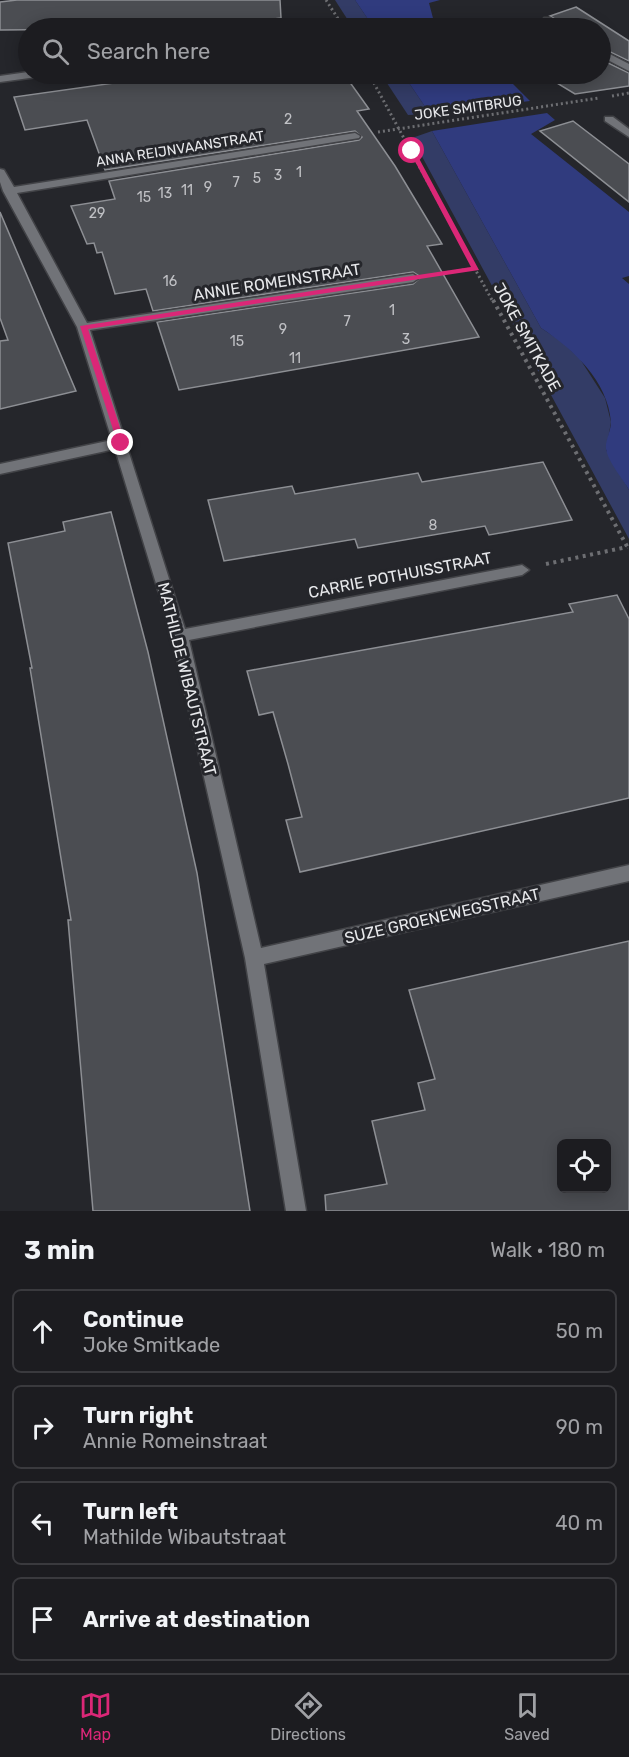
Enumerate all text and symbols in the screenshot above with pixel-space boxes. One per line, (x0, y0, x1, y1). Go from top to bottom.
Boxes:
search box (18, 18, 611, 84)
icon: search (39, 35, 72, 68)
text: Search here (87, 38, 210, 65)
street label: JOKE SMITBRUG (413, 92, 523, 124)
house number: 2 (284, 111, 292, 128)
street label: ANNA REIJNVAANSTRAAT (95, 127, 265, 171)
route start (398, 137, 424, 163)
house number: 1 (296, 164, 302, 181)
house number: 3 (274, 167, 282, 184)
house number: 5 (253, 170, 261, 187)
house number: 7 (232, 174, 240, 191)
house number: 9 (204, 179, 212, 196)
house number: 11 (181, 182, 193, 199)
house number: 13 (158, 185, 172, 202)
house number: 15 (137, 189, 151, 206)
house number: 29 (89, 205, 105, 222)
street label: ANNIE ROMEINSTRAAT (192, 259, 362, 305)
house number: 16 (163, 273, 177, 290)
street label: JOKE SMITKADE (489, 279, 565, 395)
house number: 1 (389, 302, 395, 319)
house number: 7 (343, 313, 351, 330)
house number: 9 (279, 321, 287, 338)
house number: 3 (402, 331, 410, 348)
house number: 15 (230, 333, 244, 350)
house number: 11 (289, 350, 301, 367)
route end (107, 429, 133, 455)
house number: 8 (429, 517, 438, 534)
street label: CARRIE POTHUISSTRAAT (307, 548, 493, 602)
street label: MATHILDE WIBAUTSTRAAT (154, 580, 220, 778)
street label: SUZE GROENEWEGSTRAAT (343, 884, 541, 948)
map controls (557, 1139, 611, 1193)
button: locate (557, 1139, 611, 1193)
text: 3 min (24, 1235, 95, 1266)
text: Walk · 180 m (490, 1238, 605, 1262)
text: Continue (83, 1306, 184, 1333)
icon: ahead (26, 1315, 59, 1348)
text: 50 m (556, 1319, 603, 1343)
text: Joke Smitkade (83, 1333, 220, 1357)
text: Turn right (83, 1402, 193, 1429)
icon: right (26, 1411, 59, 1444)
text: 90 m (556, 1415, 603, 1439)
text: Annie Romeinstraat (83, 1429, 267, 1453)
text: Turn left (83, 1498, 178, 1525)
icon: left (26, 1507, 59, 1540)
text: 40 m (555, 1511, 603, 1535)
text: Mathilde Wibautstraat (83, 1525, 286, 1549)
icon: arrive (26, 1603, 59, 1636)
text: Arrive at destination (83, 1606, 310, 1633)
tab: Map (79, 1689, 112, 1744)
tab: Directions (270, 1689, 346, 1744)
tab: Saved (504, 1689, 550, 1744)

